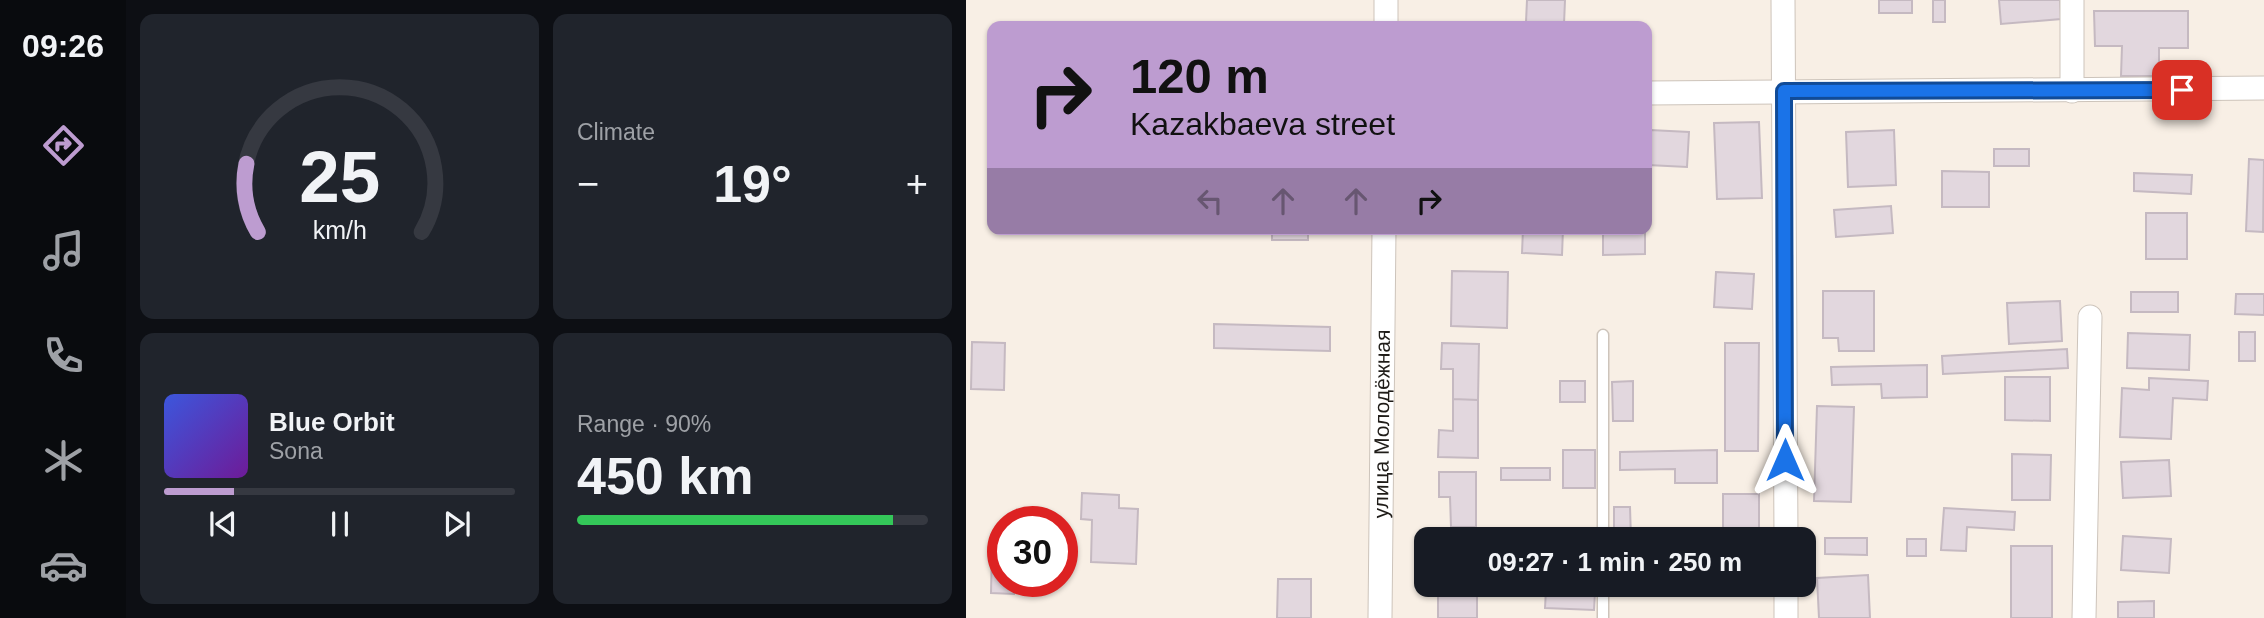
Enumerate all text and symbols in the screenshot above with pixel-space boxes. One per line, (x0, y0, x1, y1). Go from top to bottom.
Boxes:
text: 09:26 (22, 28, 104, 64)
icon: right (1015, 49, 1106, 140)
text: 120 m (1130, 49, 1269, 103)
pin (2152, 60, 2212, 120)
icon: arrive (2163, 71, 2201, 109)
text: Kazakbaeva street (1130, 106, 1395, 142)
text: Climate (577, 119, 655, 145)
icon: directions (39, 121, 88, 170)
text: 25 (299, 137, 380, 218)
text: 19° (713, 155, 792, 213)
text: − (577, 163, 599, 205)
text: + (906, 163, 928, 205)
icon: left (1191, 182, 1229, 220)
icon: ahead (1264, 182, 1302, 220)
icon: ahead (1337, 182, 1375, 220)
icon: right (1410, 182, 1448, 220)
text: km/h (312, 216, 367, 244)
icon: music (39, 226, 88, 275)
street label: улица Молодёжная (1369, 329, 1394, 519)
icon: phone (39, 331, 88, 380)
text: Blue Orbit (269, 407, 395, 437)
text: Range · 90% (577, 411, 711, 437)
position arrow (1748, 423, 1822, 497)
icon: climate (39, 436, 88, 485)
text: Sona (269, 438, 323, 464)
text: 450 km (577, 447, 753, 505)
icon: previous (204, 505, 242, 543)
icon: pause (321, 505, 359, 543)
icon: next (438, 505, 476, 543)
speed limit sign: 30 (987, 506, 1078, 597)
icon: car (39, 541, 88, 590)
text: 09:27 · 1 min · 250 m (1488, 547, 1742, 577)

